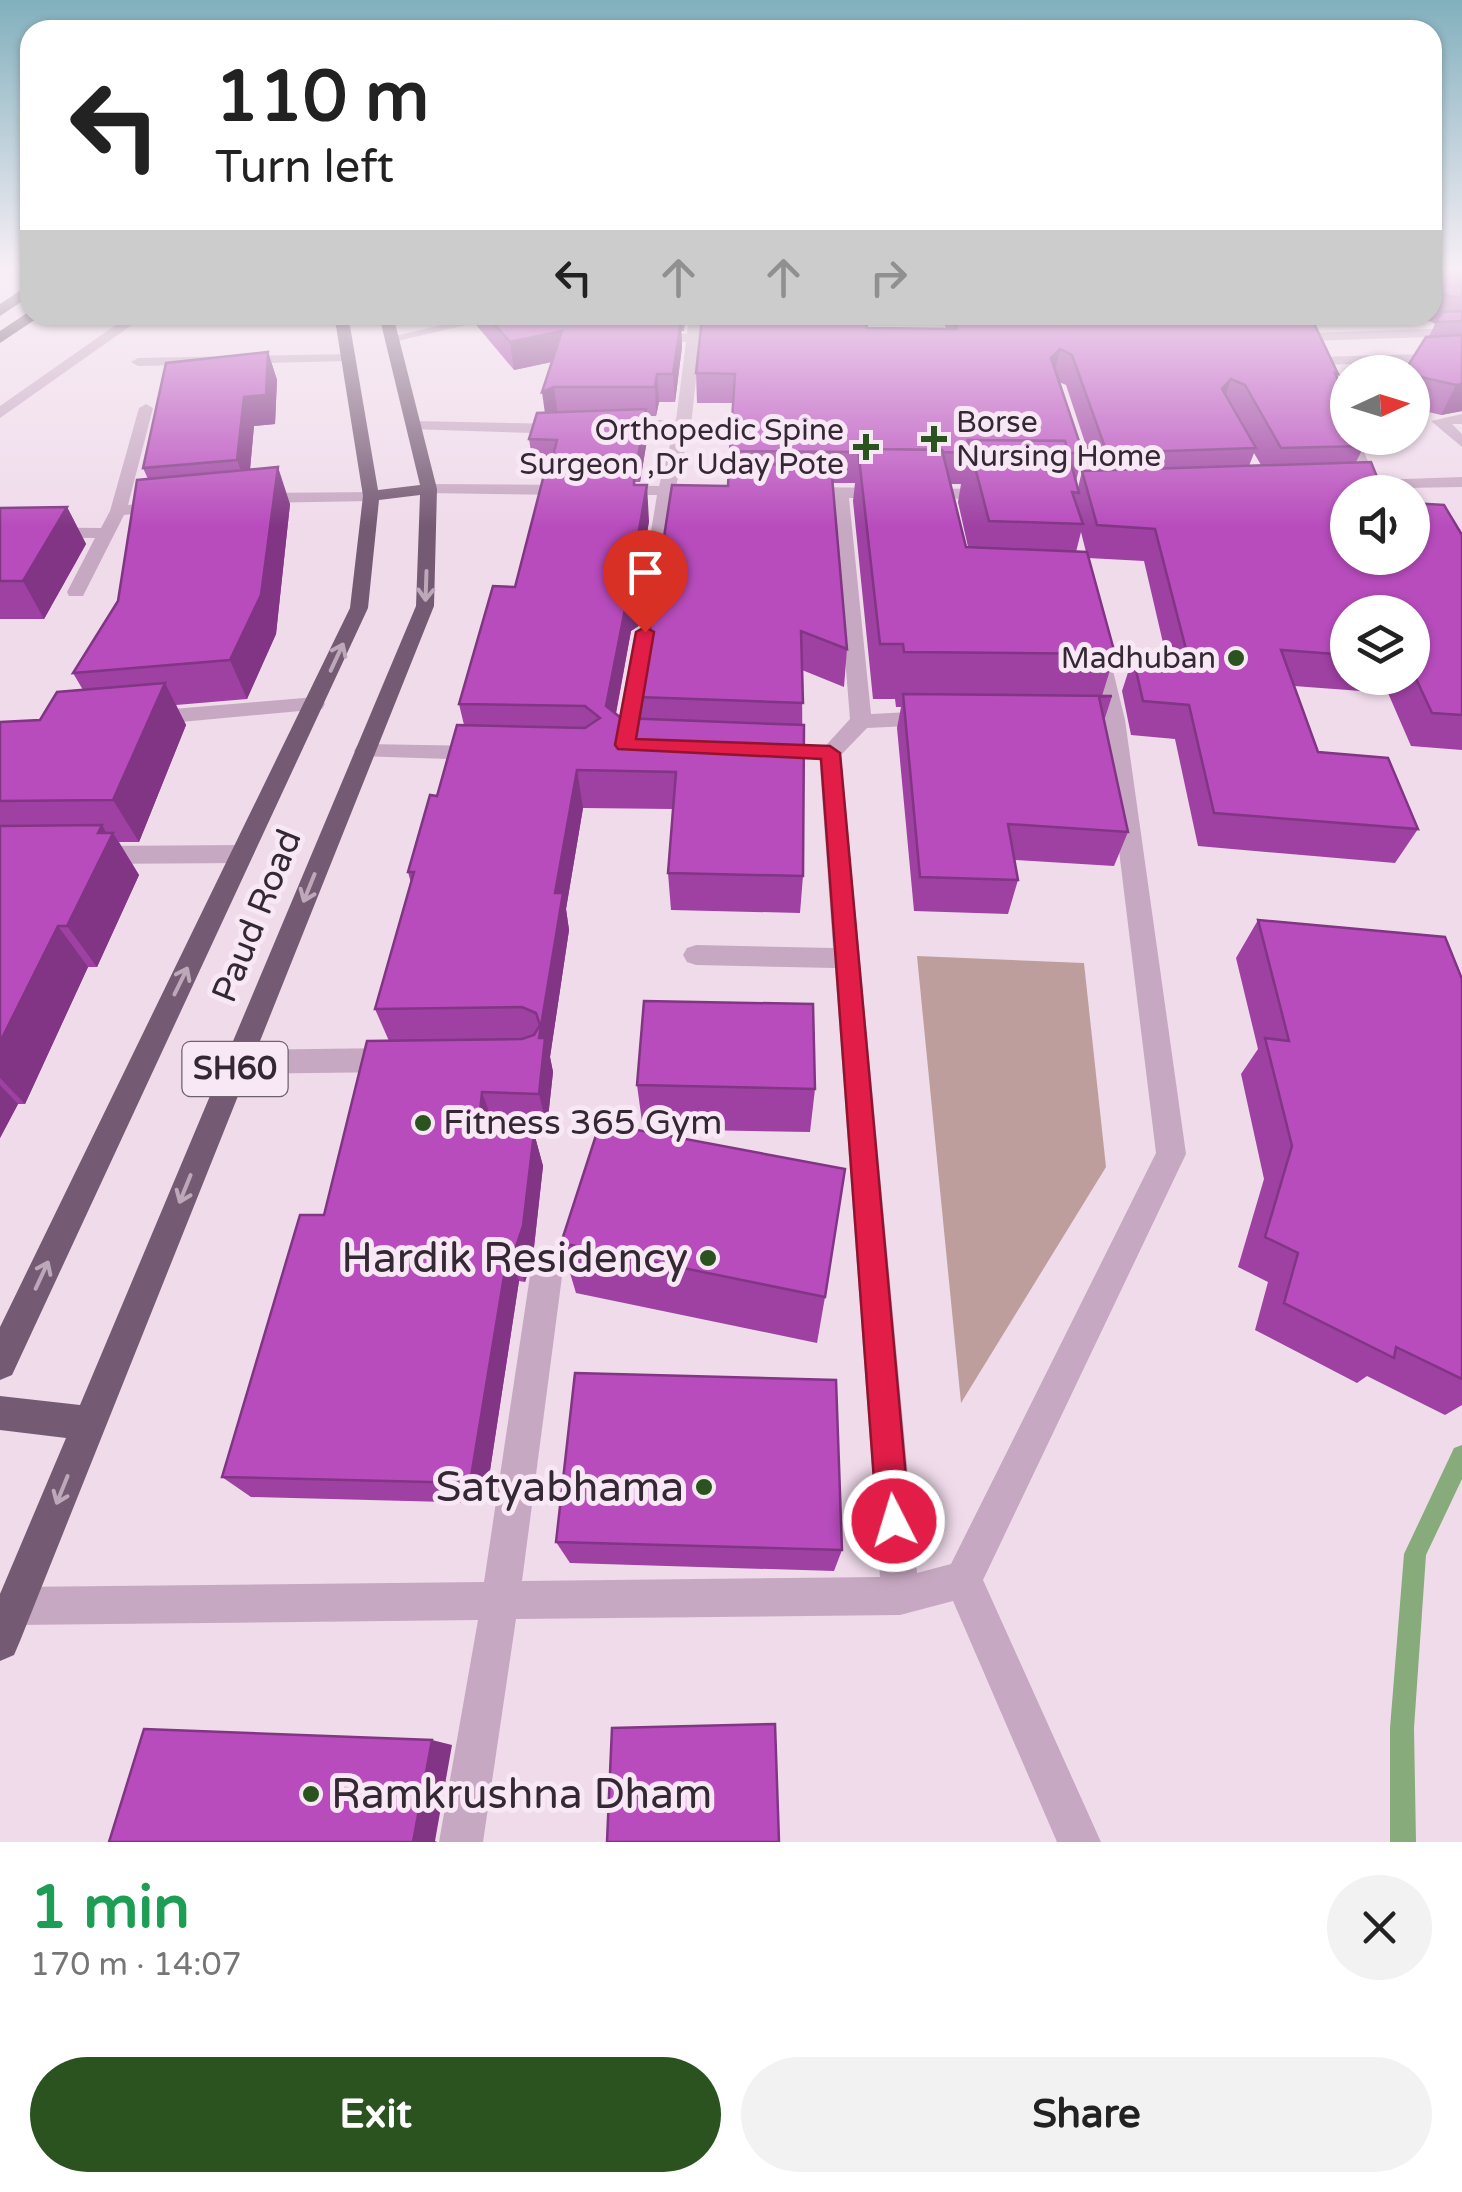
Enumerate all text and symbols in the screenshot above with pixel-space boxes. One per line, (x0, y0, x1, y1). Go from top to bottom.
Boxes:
text: 110 m (215, 56, 429, 140)
icon: left (50, 60, 180, 190)
text: Turn left (215, 141, 394, 195)
icon: left (546, 250, 601, 305)
icon: ahead (651, 250, 706, 305)
icon: ahead (756, 250, 811, 305)
icon: right (861, 250, 916, 305)
north arrow (1330, 355, 1430, 455)
map controls (1330, 355, 1430, 695)
place label: Borse Nursing Home (956, 404, 1161, 475)
place label: Orthopedic Spine Surgeon ,Dr Uday Pote (519, 412, 844, 483)
marker: Borse Nursing Home (921, 426, 947, 452)
marker: Orthopedic Spine Surgeon ,Dr Uday Pote (853, 434, 879, 460)
button: sound (1330, 475, 1430, 575)
pin (603, 530, 688, 633)
icon: arrive (618, 545, 673, 600)
one-way arrow (416, 570, 435, 602)
button: layers (1330, 595, 1430, 695)
place label: Madhuban (1061, 640, 1216, 677)
one-way arrow (328, 642, 347, 672)
marker: Madhuban (1225, 647, 1247, 669)
street label: Paud Road (203, 823, 311, 1009)
one-way arrow (298, 873, 316, 903)
one-way arrow (172, 967, 191, 997)
road number: SH60 (182, 1042, 288, 1096)
place label: Fitness 365 Gym (443, 1102, 722, 1144)
marker: Fitness 365 Gym (412, 1112, 434, 1134)
one-way arrow (175, 1173, 193, 1204)
place label: Hardik Residency (341, 1233, 688, 1284)
marker: Hardik Residency (697, 1247, 719, 1269)
one-way arrow (33, 1261, 52, 1291)
place label: Satyabhama (435, 1462, 684, 1513)
position arrow (842, 1469, 946, 1573)
one-way arrow (51, 1474, 69, 1504)
marker: Satyabhama (693, 1476, 715, 1498)
place label: Ramkrushna Dham (331, 1769, 712, 1820)
marker: Ramkrushna Dham (300, 1783, 322, 1805)
text: 1 min (30, 1872, 190, 1944)
button: close (1327, 1875, 1432, 1980)
text: 170 m · 14:07 (30, 1946, 242, 1984)
button: Exit (30, 2057, 721, 2172)
button: Share (741, 2057, 1432, 2172)

